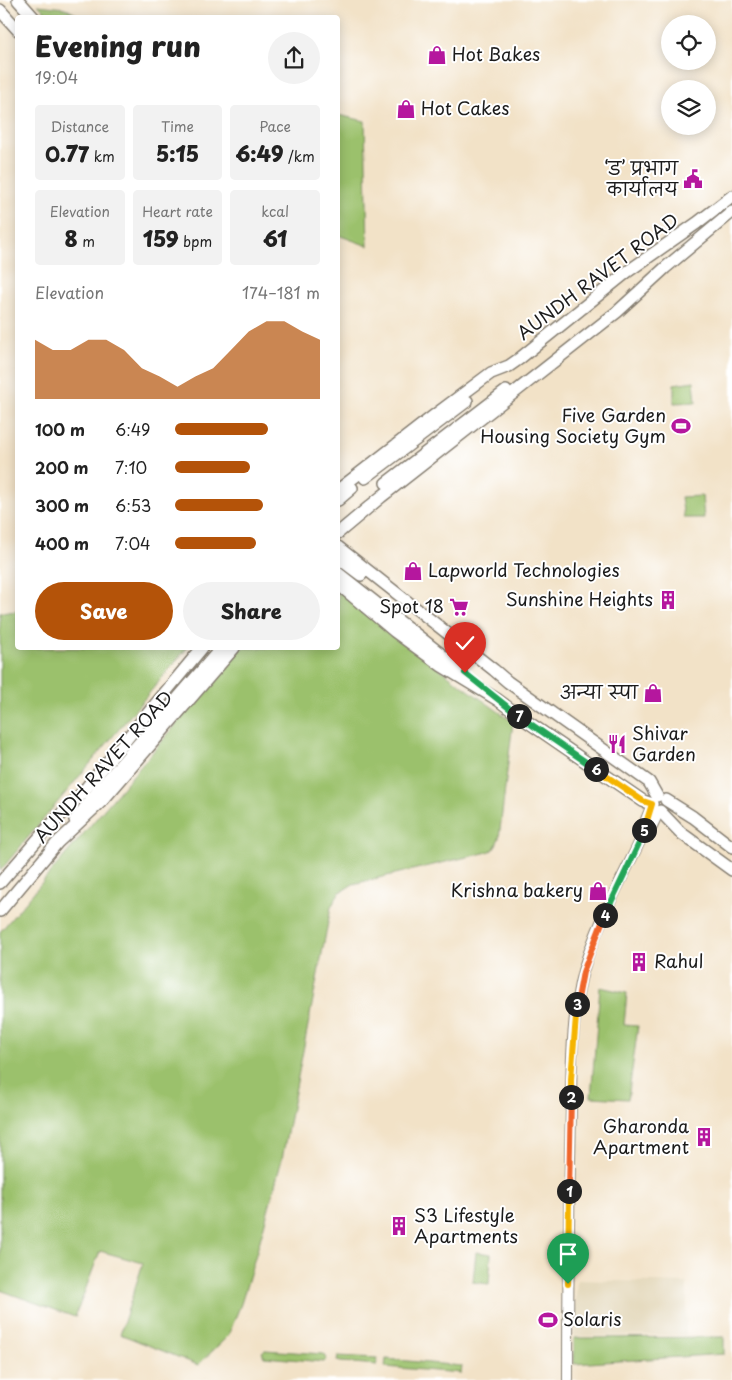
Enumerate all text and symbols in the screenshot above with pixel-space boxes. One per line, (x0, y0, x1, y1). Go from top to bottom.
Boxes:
map controls (661, 15, 716, 135)
button: locate (661, 15, 716, 70)
text: Evening run (35, 24, 201, 67)
button: share (268, 32, 320, 84)
place label: Hot Bakes (452, 40, 540, 67)
shop icon: Hot Bakes (426, 44, 448, 66)
text: 19:04 (35, 65, 78, 89)
button: layers (661, 80, 716, 135)
place label: Hot Cakes (421, 94, 509, 121)
shop icon: Hot Cakes (395, 98, 417, 120)
text: Distance (50, 116, 109, 137)
text: Time (161, 116, 194, 137)
text: Pace (259, 116, 291, 137)
text: 0.77 (45, 137, 89, 169)
text: 5:15 (156, 137, 199, 169)
text: 6:49 (235, 137, 284, 169)
text: km (89, 146, 115, 167)
text: /km (284, 146, 315, 167)
place label: ‘ड’ प्रभाग कार्यालय (604, 154, 680, 202)
public building icon: ‘ड’ प्रभाग कार्यालय (682, 168, 704, 190)
text: Elevation (50, 201, 110, 222)
text: Heart rate (142, 201, 213, 222)
text: kcal (261, 201, 289, 222)
street label: AUNDH RAVET ROAD (511, 206, 684, 346)
text: 8 (65, 222, 78, 254)
text: 159 (143, 222, 179, 254)
text: 61 (263, 222, 287, 254)
text: m (78, 231, 95, 252)
text: bpm (179, 231, 212, 252)
text: Elevation (35, 280, 104, 304)
text: 174–181 m (242, 280, 320, 304)
place label: Five Garden Housing Society Gym (480, 401, 666, 449)
sports icon: Five Garden Housing Society Gym (670, 415, 692, 437)
text: 100 m (35, 417, 85, 441)
text: 6:49 (115, 417, 150, 441)
text: 200 m (35, 455, 89, 479)
text: 7:10 (115, 455, 147, 479)
text: 300 m (35, 493, 89, 517)
text: 6:53 (115, 493, 151, 517)
text: 400 m (35, 531, 89, 555)
text: 7:04 (115, 531, 151, 555)
place label: Lapworld Technologies (428, 556, 620, 583)
shop icon: Lapworld Technologies (402, 560, 424, 582)
button: Save (35, 582, 173, 640)
button: Share (183, 582, 320, 640)
place label: Sunshine Heights (506, 585, 653, 612)
building icon: Sunshine Heights (657, 589, 679, 611)
place label: Spot 18 (379, 592, 444, 619)
supermarket icon: Spot 18 (448, 596, 470, 618)
pin (444, 622, 486, 673)
icon: check (451, 629, 479, 657)
place label: अन्या स्पा (560, 678, 640, 705)
shop icon: अन्या स्पा (642, 682, 664, 704)
street label: AUNDH RAVET ROAD (27, 684, 179, 848)
pin: 7 (506, 704, 532, 728)
text: 7 (515, 706, 524, 727)
place label: Shivar Garden (632, 719, 696, 767)
restaurant icon: Shivar Garden (606, 733, 628, 755)
pin: 6 (584, 756, 608, 782)
text: 6 (592, 759, 601, 780)
pin: 5 (632, 818, 656, 842)
text: 5 (640, 820, 649, 841)
place label: Krishna bakery (451, 876, 583, 903)
shop icon: Krishna bakery (587, 880, 609, 902)
pin: 4 (592, 902, 618, 928)
text: 4 (601, 905, 610, 926)
place label: Rahul (654, 947, 703, 974)
building icon: Rahul (628, 951, 650, 973)
pin: 3 (564, 992, 590, 1016)
text: 3 (573, 994, 582, 1015)
pin: 2 (558, 1084, 584, 1110)
text: 2 (567, 1087, 576, 1108)
place label: Gharonda Apartment (593, 1112, 689, 1160)
building icon: Gharonda Apartment (693, 1126, 715, 1148)
pin: 1 (556, 1178, 582, 1204)
text: 1 (566, 1181, 573, 1202)
place label: S3 Lifestyle Apartments (414, 1201, 518, 1249)
building icon: S3 Lifestyle Apartments (388, 1215, 410, 1237)
pin (547, 1233, 589, 1284)
icon: arrive (554, 1240, 582, 1268)
place label: Solaris (563, 1305, 622, 1332)
sports icon: Solaris (537, 1309, 559, 1331)

